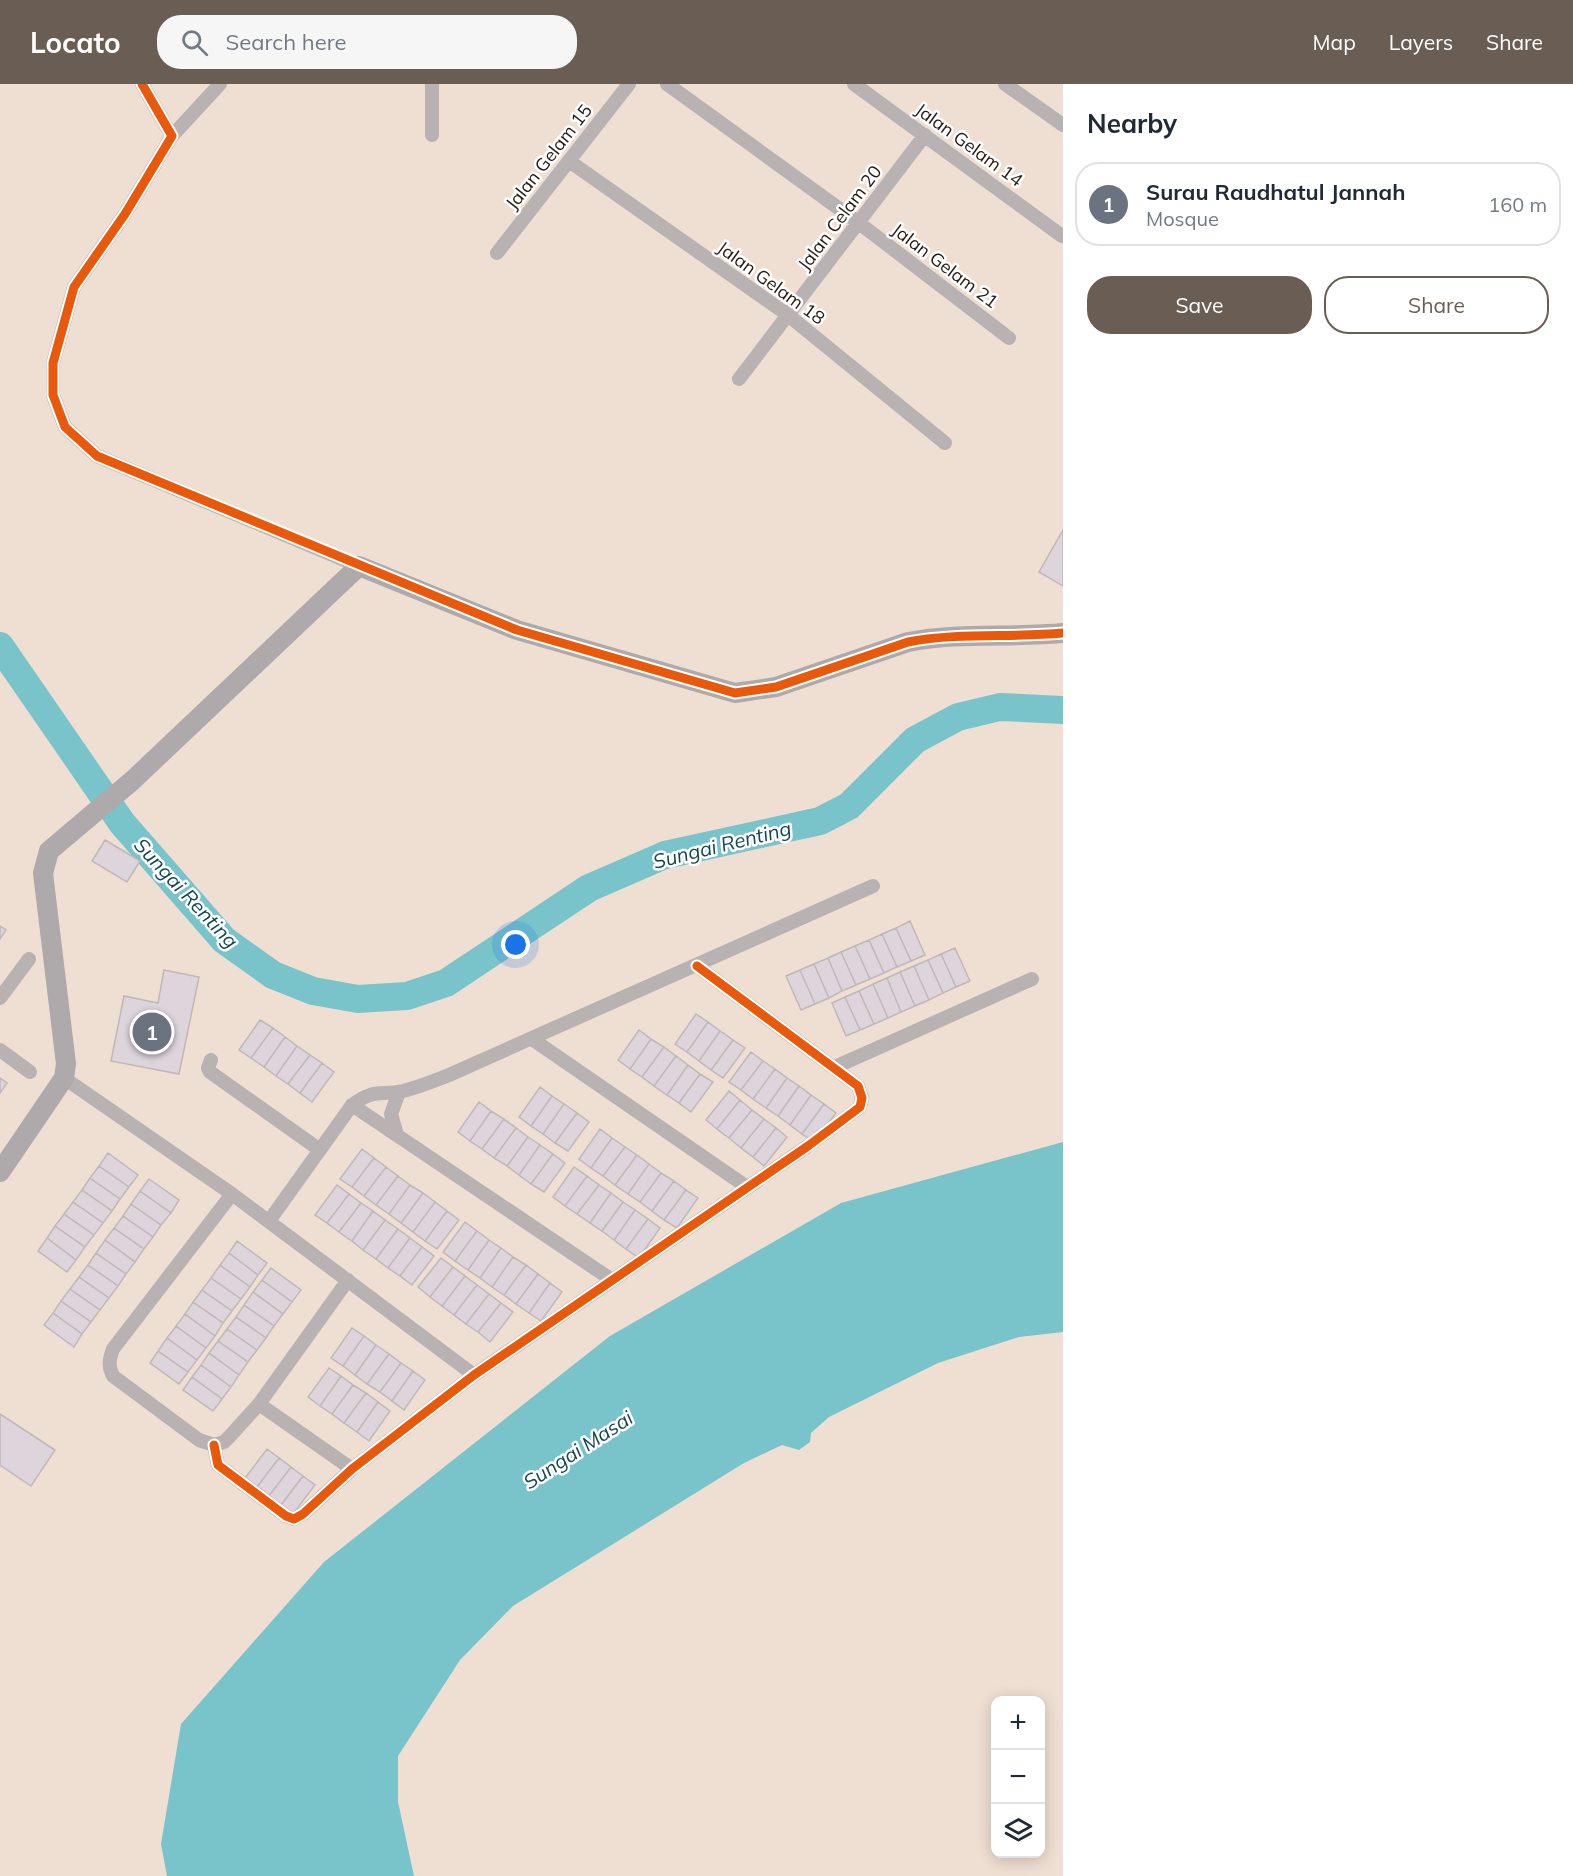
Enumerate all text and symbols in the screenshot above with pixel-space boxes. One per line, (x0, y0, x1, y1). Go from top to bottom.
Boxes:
search box (157, 15, 577, 69)
text: Locato (30, 25, 121, 60)
icon: search (178, 26, 211, 59)
text: Search here (226, 28, 346, 56)
text: Map (1313, 29, 1356, 55)
text: Layers (1389, 29, 1453, 55)
text: Share (1486, 29, 1543, 55)
street label: Jalan Gelam 14 (911, 98, 1028, 191)
street label: Jalan Gelam 15 (500, 99, 597, 214)
text: Nearby (1087, 107, 1177, 140)
street label: Jalan Celam 20 (793, 161, 887, 275)
text: Surau Raudhatul Jannah (1146, 178, 1406, 206)
text: 1 (1103, 192, 1115, 217)
text: 160 m (1488, 192, 1547, 217)
text: Mosque (1146, 206, 1219, 231)
street label: Jalan Gelam 21 (888, 218, 1003, 313)
street label: Jalan Gelam 18 (713, 236, 830, 329)
button: Save (1087, 276, 1312, 334)
button: Share (1324, 276, 1549, 334)
water label: Sungai Renting (650, 815, 794, 874)
water label: Sungai Renting (129, 832, 244, 953)
your location (501, 930, 530, 959)
pin: 1 (132, 1010, 172, 1054)
water label: Sungai Masai (518, 1405, 637, 1494)
map controls (991, 1696, 1045, 1858)
button: + (991, 1696, 1045, 1750)
button: − (991, 1750, 1045, 1804)
button: layers (991, 1804, 1045, 1858)

